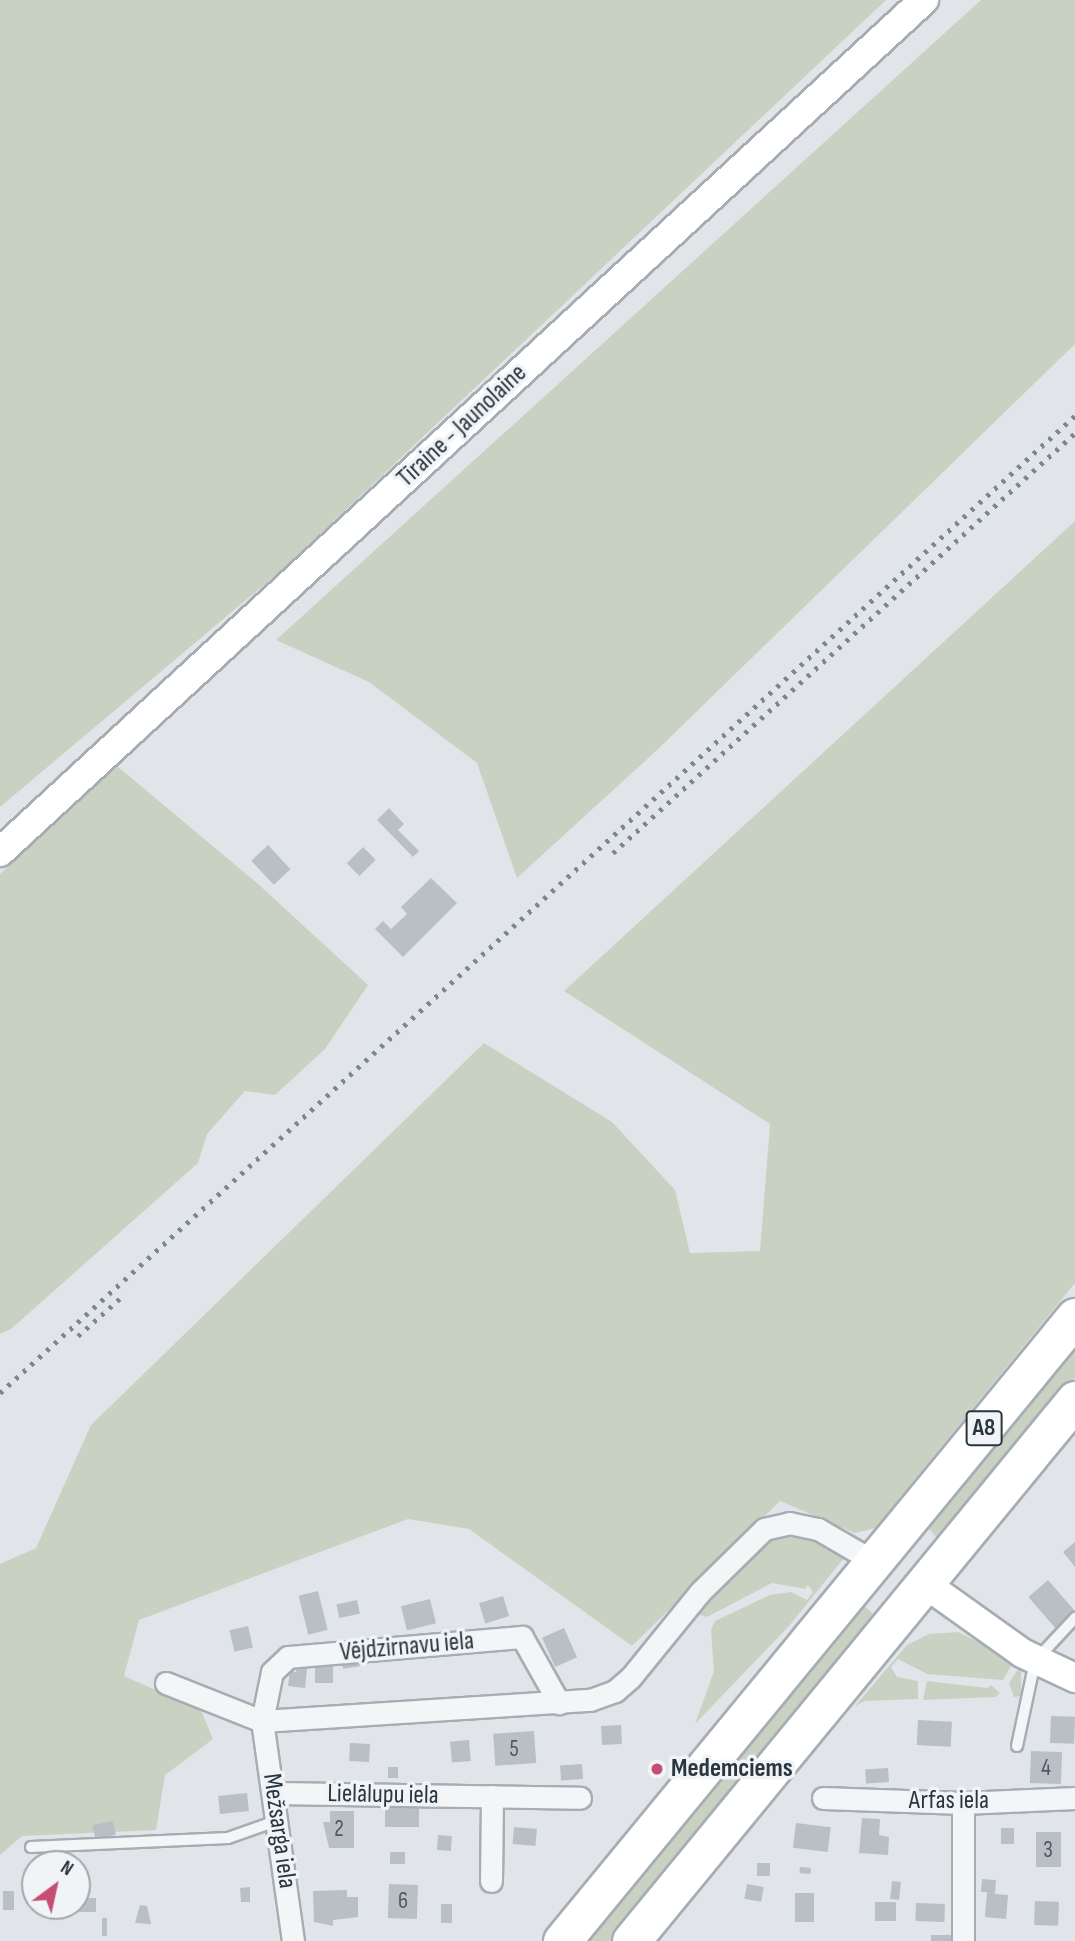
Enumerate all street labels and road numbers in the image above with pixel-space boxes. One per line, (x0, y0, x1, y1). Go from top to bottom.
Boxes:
street label: Tīraine - Jaunolaine (391, 358, 533, 494)
road number: A8 (965, 1408, 1003, 1448)
street label: Vējdzirnavu iela (339, 1626, 475, 1668)
street label: Mežsarga iela (256, 1772, 302, 1890)
street label: Lielālupu iela (327, 1778, 439, 1812)
street label: Arfas iela (909, 1785, 989, 1817)

